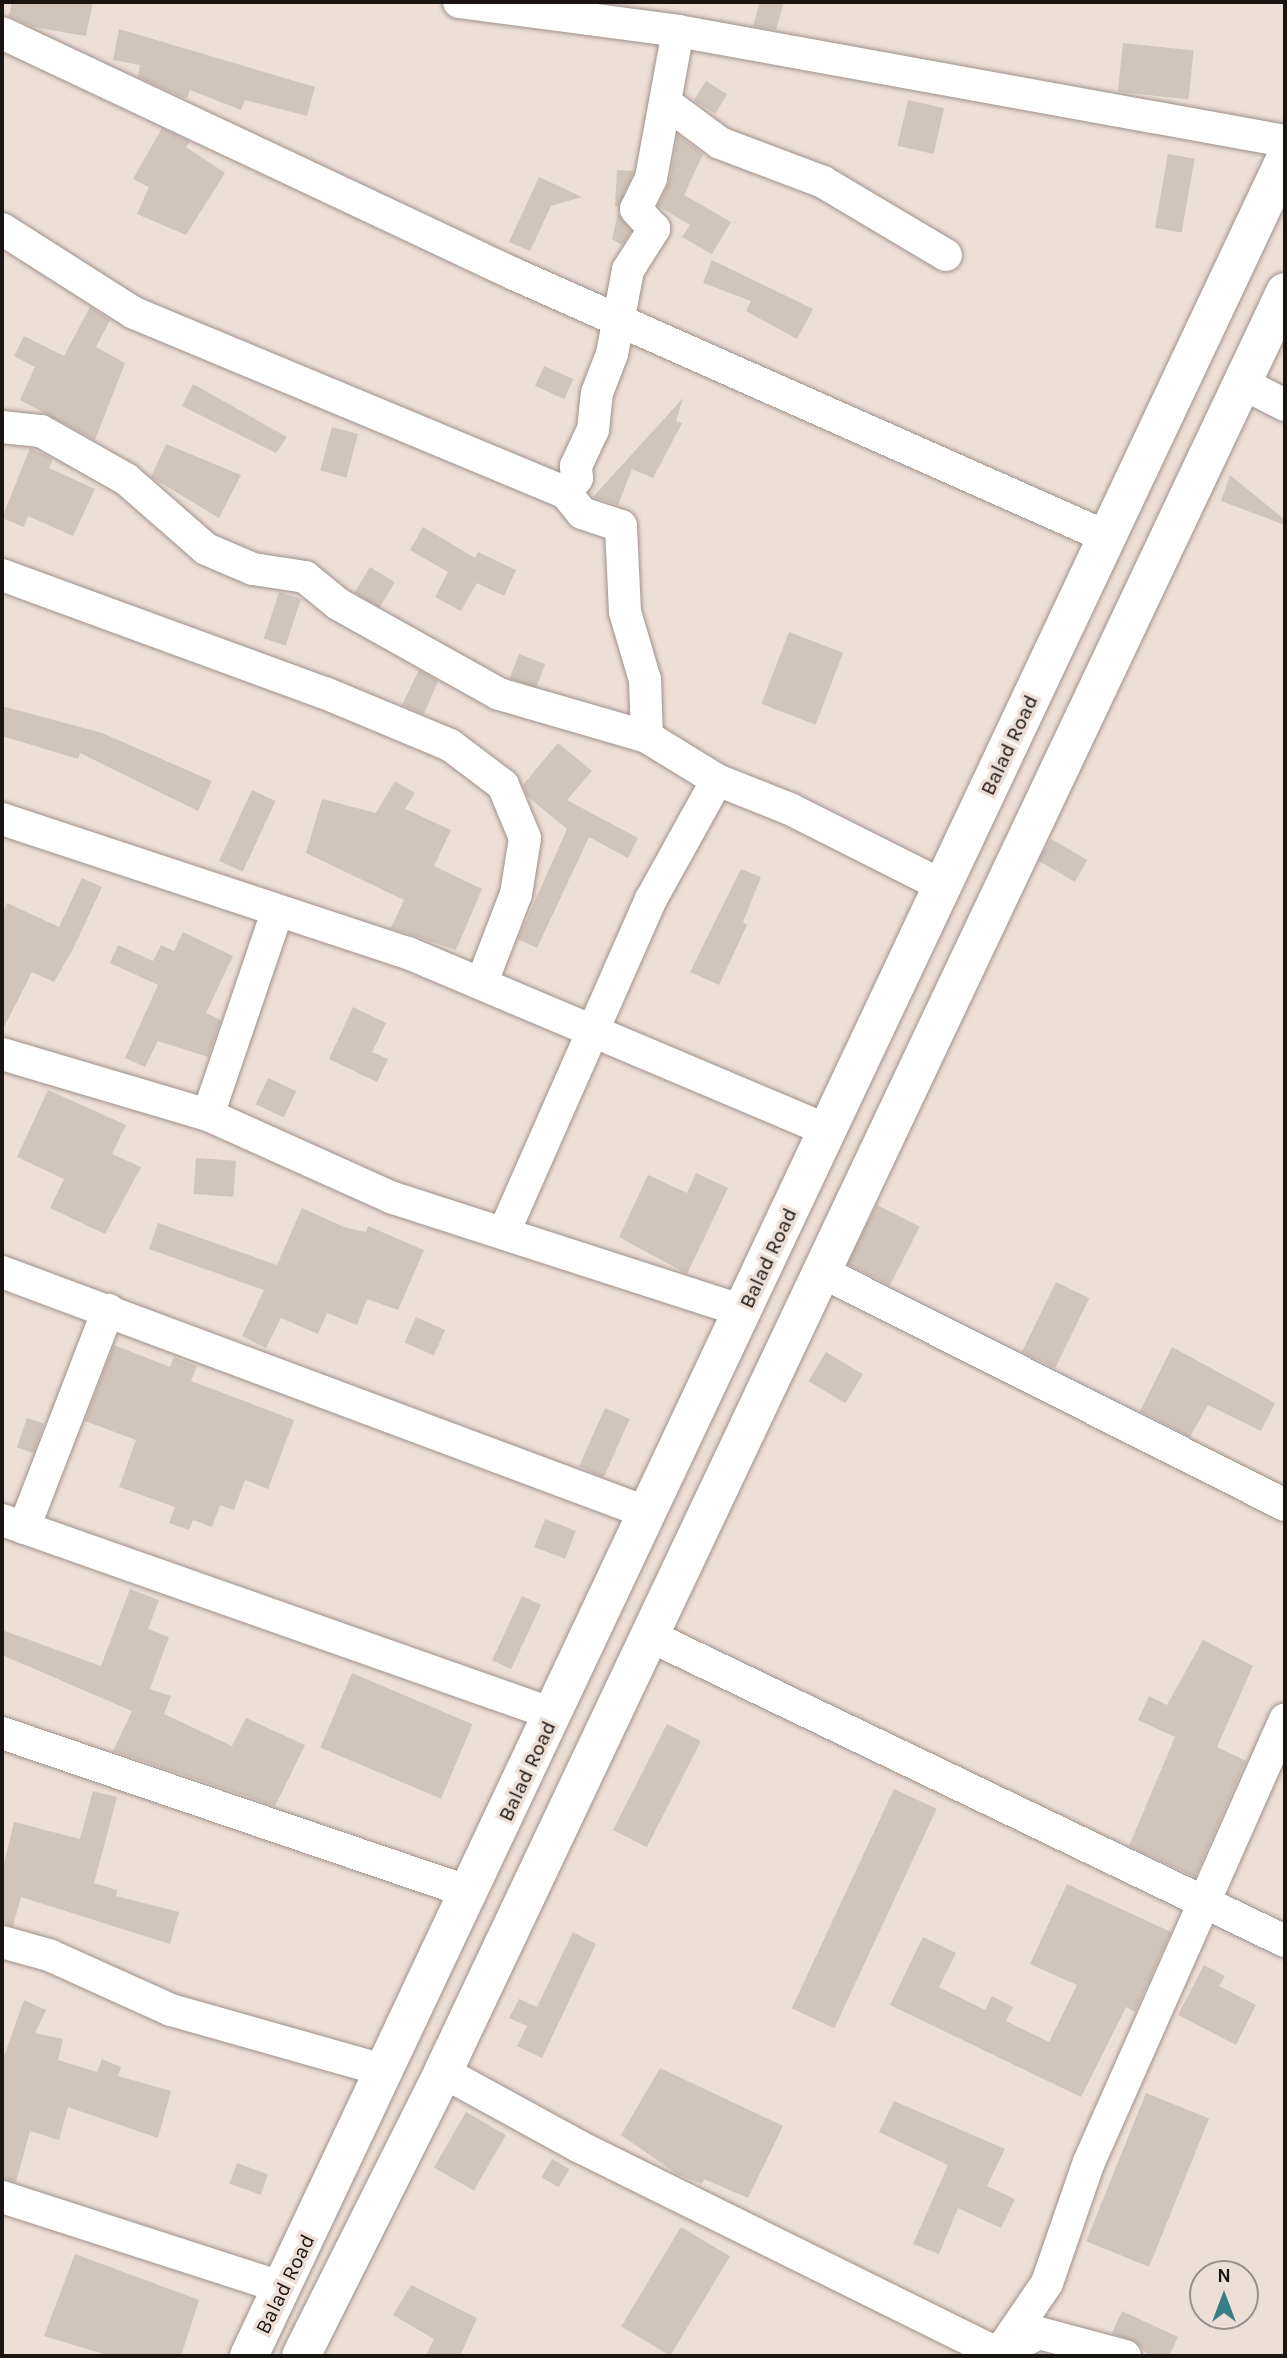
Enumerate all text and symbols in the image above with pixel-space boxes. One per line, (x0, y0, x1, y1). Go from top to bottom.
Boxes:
street label: Balad Road (975, 691, 1043, 799)
street label: Balad Road (734, 1204, 802, 1312)
street label: Balad Road (493, 1717, 561, 1825)
street label: Balad Road (250, 2230, 320, 2338)
north arrow (1189, 2260, 1259, 2330)
text: N (1217, 2265, 1231, 2287)

